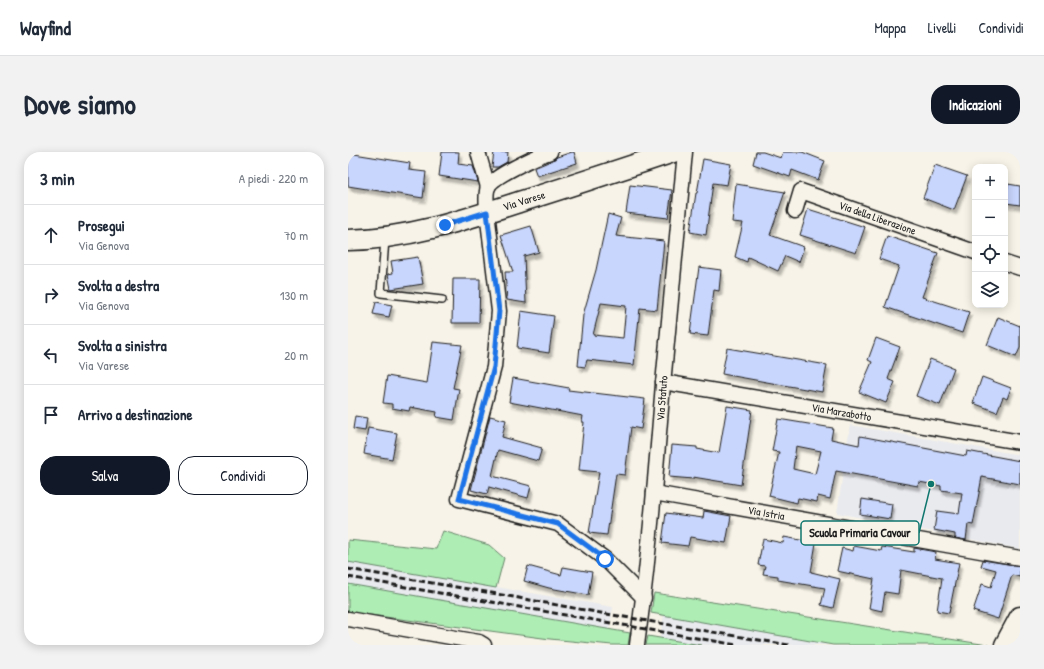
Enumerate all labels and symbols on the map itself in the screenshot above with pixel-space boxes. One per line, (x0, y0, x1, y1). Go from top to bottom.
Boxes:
street label: Via Varese (501, 187, 547, 214)
street label: Via della Liberazione (837, 198, 919, 238)
route end (436, 216, 454, 234)
street label: Via Statuto (653, 375, 671, 421)
street label: Via Marzabotto (810, 400, 873, 424)
street label: Via Istria (747, 503, 786, 523)
callout: Scuola Primaria Cavour (801, 521, 919, 545)
text: Scuola Primaria Cavour (809, 524, 911, 541)
route start (596, 550, 614, 568)

